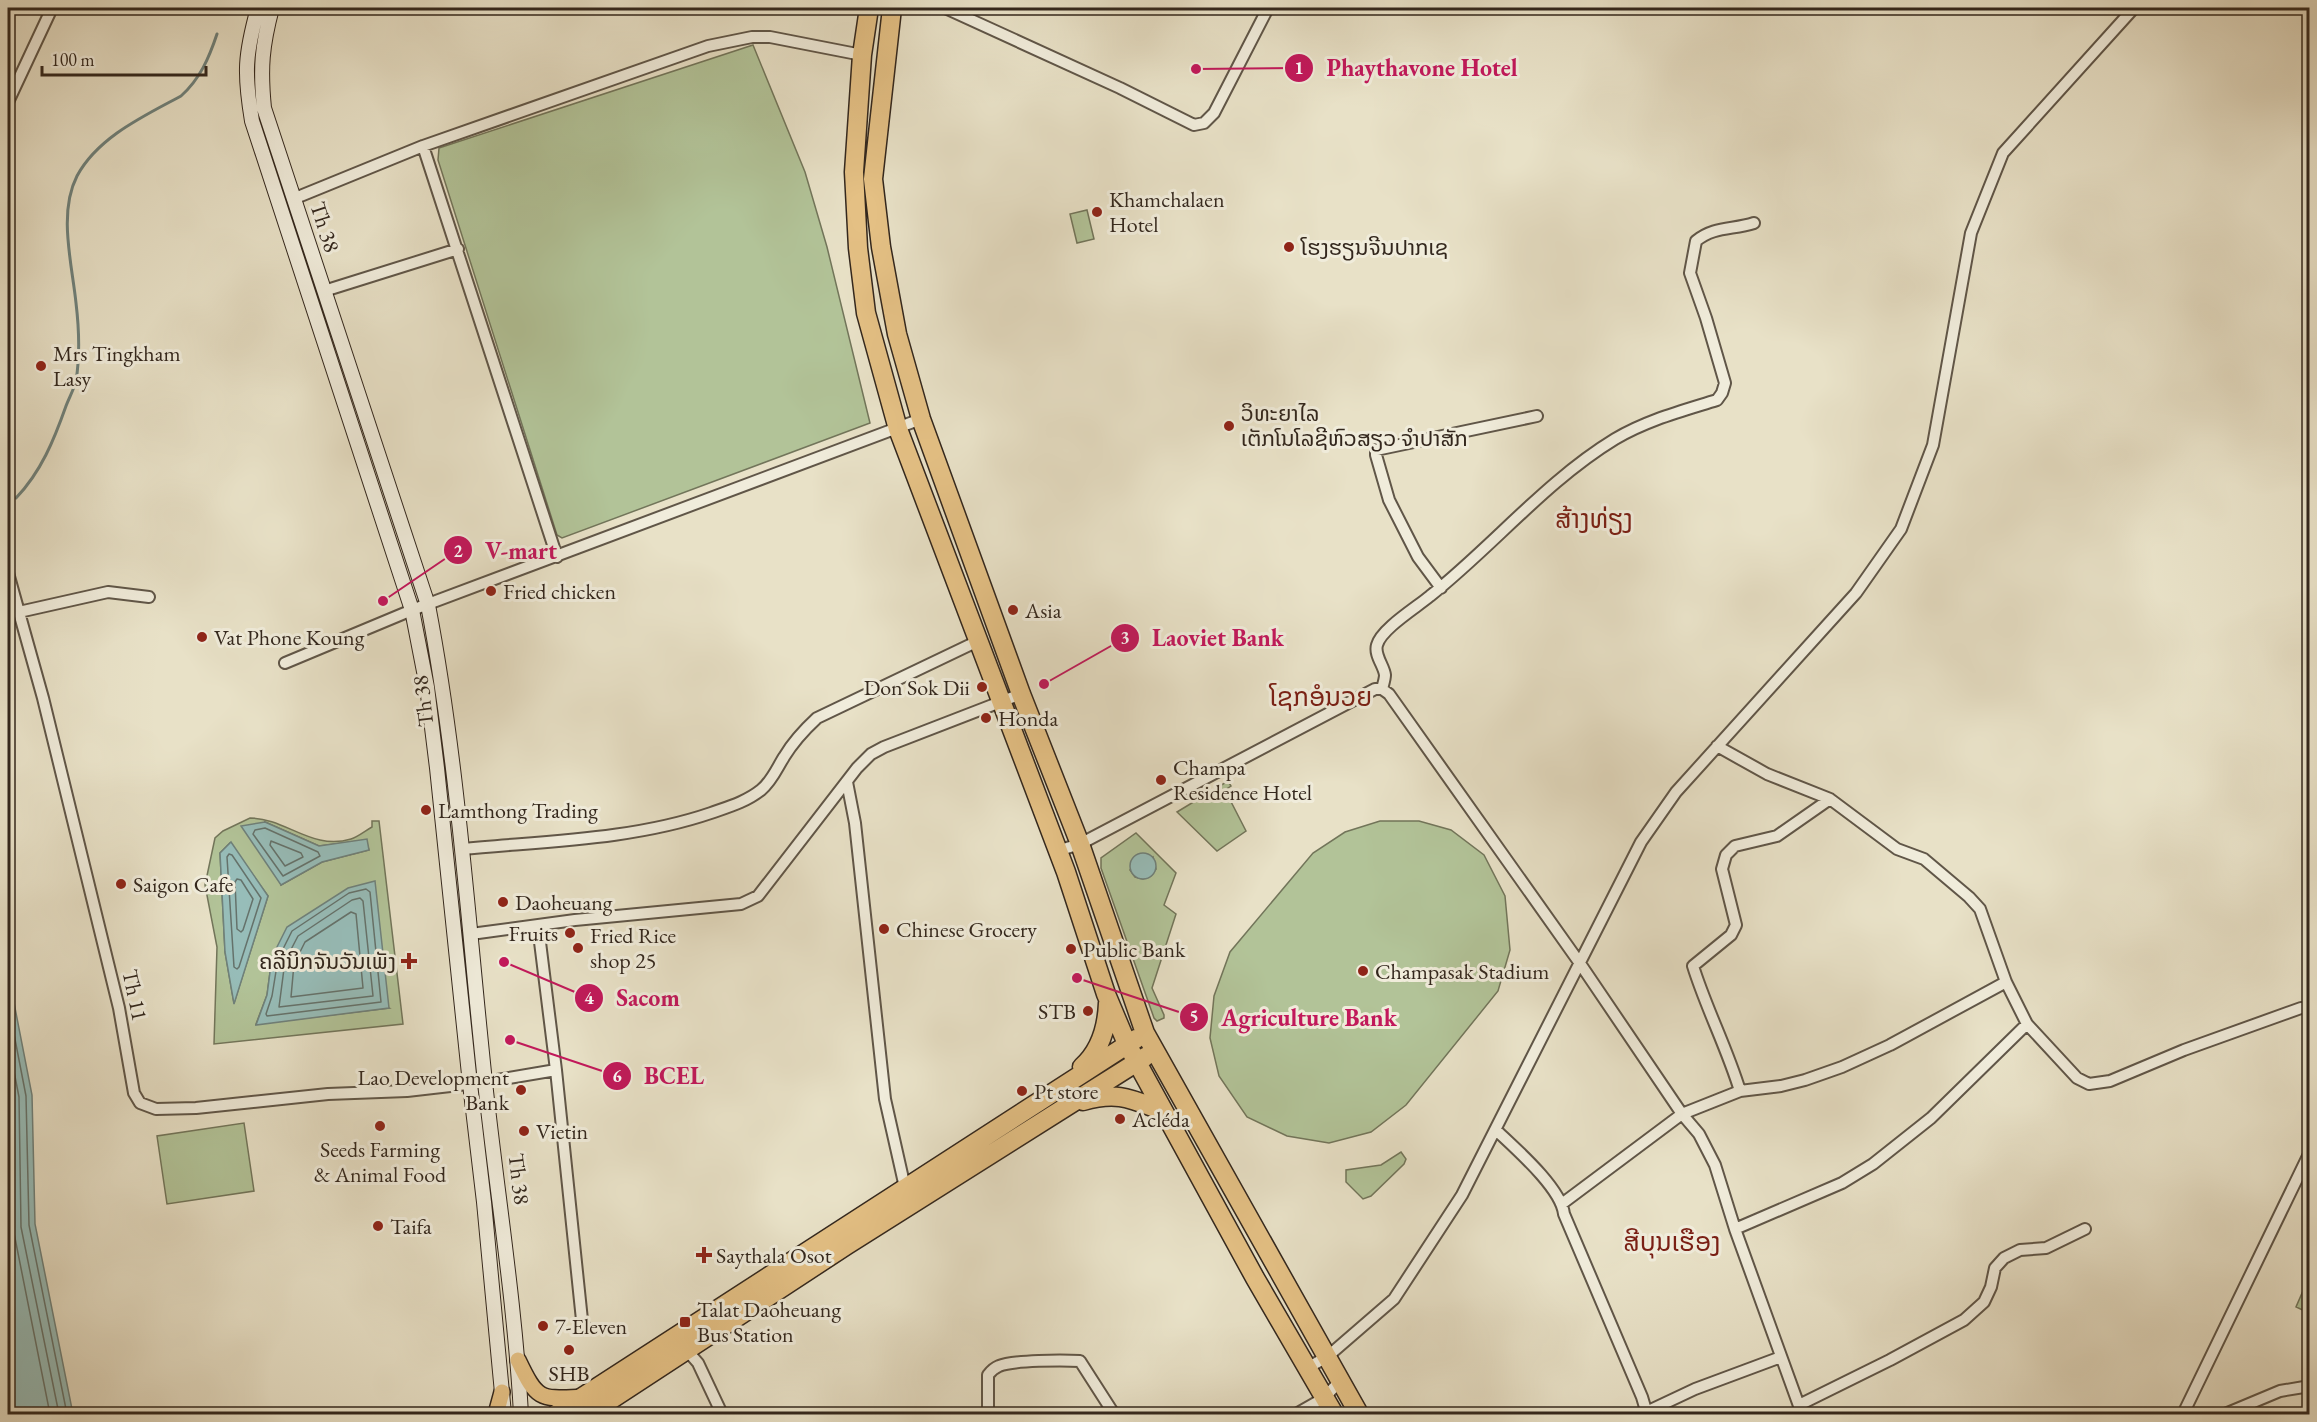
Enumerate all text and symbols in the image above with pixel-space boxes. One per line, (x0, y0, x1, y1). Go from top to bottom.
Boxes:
scale bar (42, 39, 206, 77)
callout: Phaythavone Hotel (1284, 47, 1530, 89)
text: 100 m (51, 48, 95, 71)
text: Phaythavone Hotel (1326, 52, 1518, 84)
text: 1 (1294, 56, 1304, 79)
place label: Khamchalaen Hotel (1109, 185, 1225, 239)
street label: Th 38 (303, 198, 347, 256)
marker: Khamchalaen Hotel (1090, 205, 1104, 219)
place label: ໂຮງຮຽນຈີນປາກເຊ (1300, 233, 1448, 262)
marker: ໂຮງຮຽນຈີນປາກເຊ (1282, 240, 1296, 254)
place label: Mrs Tingkham Lasy (53, 339, 181, 393)
marker: Mrs Tingkham Lasy (34, 359, 48, 373)
place label: ວິທະຍາໄລ ເຕັກໂນໂລຊີຫົວສຽວ ຈຳປາສັກ (1241, 399, 1468, 453)
marker: ວິທະຍາໄລ ເຕັກໂນໂລຊີຫົວສຽວ ຈຳປາສັກ (1222, 419, 1236, 433)
district label: ສ້າງທ່ຽງ (1555, 502, 1633, 536)
callout: V-mart (443, 529, 569, 571)
text: V-mart (485, 535, 557, 566)
text: 2 (453, 539, 463, 562)
place label: Fried chicken (503, 577, 616, 606)
marker: Fried chicken (484, 584, 498, 598)
place label: Asia (1024, 596, 1062, 625)
marker: Asia (1006, 603, 1020, 617)
callout: Laoviet Bank (1110, 617, 1296, 659)
text: Laoviet Bank (1152, 622, 1285, 653)
place label: Vat Phone Koung (214, 623, 365, 652)
text: 3 (1120, 626, 1130, 649)
marker: Vat Phone Koung (195, 630, 209, 644)
place label: Don Sok Dii (864, 673, 970, 702)
street label: Th 38 (405, 674, 441, 728)
marker: Don Sok Dii (975, 680, 989, 694)
district label: ໂຊກອໍນວຍ (1269, 680, 1372, 714)
place label: Honda (998, 704, 1058, 733)
marker: Honda (979, 711, 993, 725)
place label: Champa Residence Hotel (1173, 753, 1312, 807)
marker: Champa Residence Hotel (1154, 773, 1168, 787)
place label: Lamthong Trading (438, 796, 598, 825)
marker: Lamthong Trading (419, 803, 433, 817)
place label: Saigon Cafe (133, 870, 234, 899)
marker: Saigon Cafe (114, 877, 128, 891)
place label: Daoheuang (515, 888, 613, 917)
marker: Daoheuang (496, 895, 510, 909)
place label: Chinese Grocery (896, 915, 1037, 944)
place label: Fruits (508, 919, 558, 948)
place label: Fried Rice shop 25 (590, 921, 676, 975)
marker: Chinese Grocery (877, 922, 891, 936)
marker: Fruits (563, 926, 577, 940)
place label: Public Bank (1083, 935, 1186, 964)
marker: Fried Rice shop 25 (571, 941, 585, 955)
marker: Public Bank (1064, 942, 1078, 956)
place label: ຄລີນິກຈັນວັນເພັງ (259, 947, 396, 976)
marker: ຄລີນິກຈັນວັນເພັງ (400, 952, 418, 970)
place label: Champasak Stadium (1375, 957, 1549, 986)
marker: Champasak Stadium (1356, 964, 1370, 978)
street label: Th 11 (115, 967, 155, 1023)
callout: Sacom (574, 977, 692, 1019)
text: Sacom (616, 982, 680, 1013)
text: 4 (584, 986, 594, 1009)
callout: Agriculture Bank (1179, 996, 1408, 1038)
place label: STB (1038, 997, 1076, 1026)
text: Agriculture Bank (1220, 1002, 1398, 1034)
marker: STB (1081, 1004, 1095, 1018)
text: 5 (1189, 1005, 1199, 1028)
callout: BCEL (602, 1055, 716, 1097)
text: BCEL (644, 1060, 704, 1091)
place label: Lao Development Bank (357, 1063, 510, 1117)
text: 6 (612, 1064, 622, 1087)
place label: Pt store (1034, 1077, 1099, 1106)
marker: Lao Development Bank (514, 1083, 528, 1097)
marker: Pt store (1015, 1084, 1029, 1098)
place label: Acléda (1131, 1105, 1190, 1134)
marker: Acléda (1113, 1112, 1127, 1126)
place label: Vietin (536, 1117, 589, 1146)
marker: Seeds Farming & Animal Food (373, 1119, 387, 1133)
marker: Vietin (517, 1124, 531, 1138)
place label: Seeds Farming & Animal Food (314, 1135, 447, 1189)
street label: Th 38 (501, 1152, 537, 1206)
place label: Taifa (390, 1212, 432, 1241)
marker: Taifa (371, 1219, 385, 1233)
district label: ສີບຸນເຮືອງ (1623, 1225, 1721, 1259)
place label: Saythala Osot (716, 1241, 832, 1270)
marker: Saythala Osot (697, 1248, 711, 1262)
place label: Talat Daoheuang Bus Station (697, 1295, 841, 1349)
place label: 7-Eleven (555, 1312, 628, 1341)
marker: Talat Daoheuang Bus Station (678, 1315, 692, 1329)
marker: 7-Eleven (536, 1319, 550, 1333)
marker: SHB (562, 1343, 576, 1357)
place label: SHB (549, 1359, 590, 1388)

